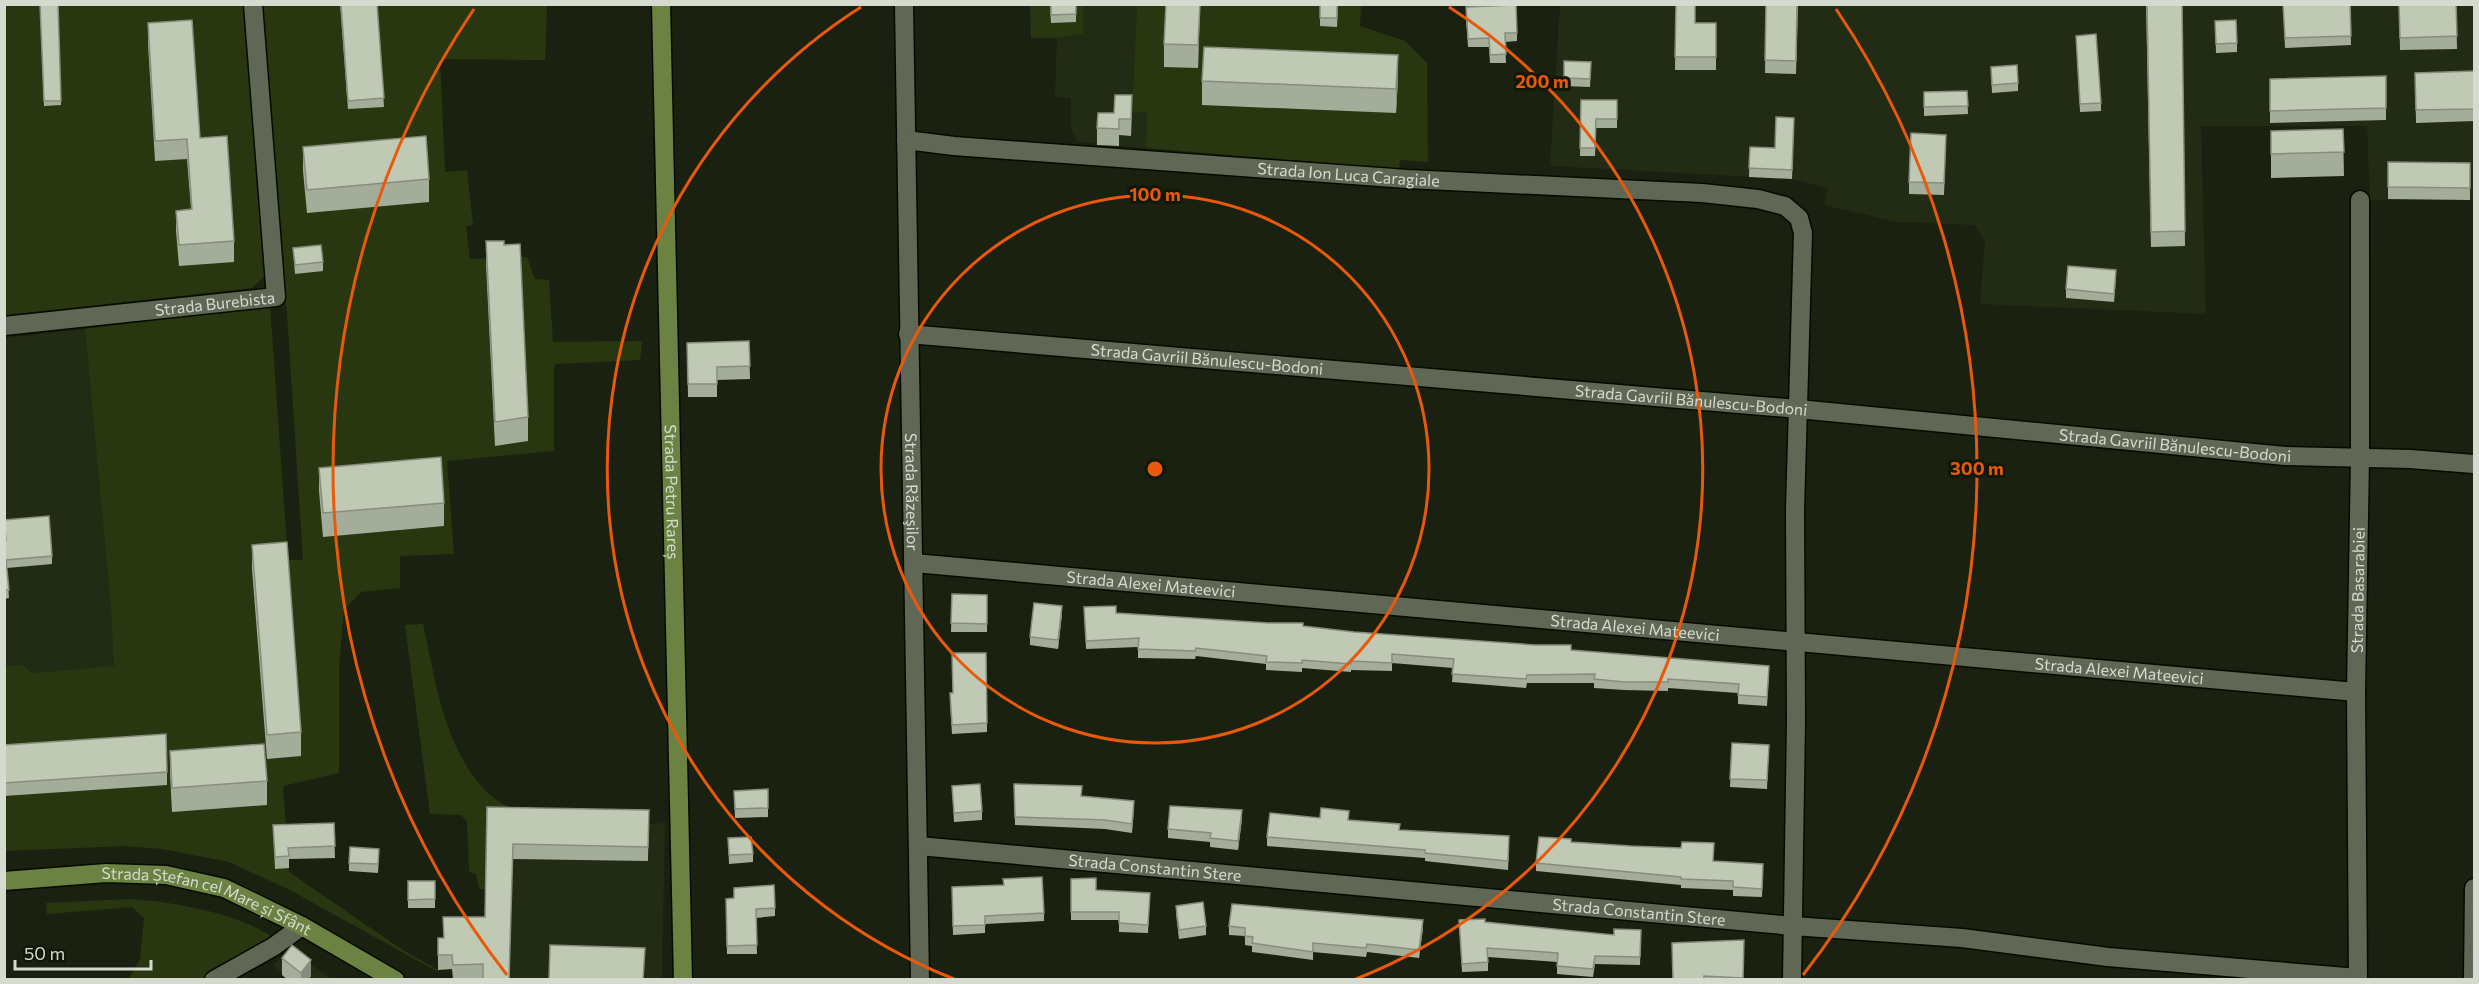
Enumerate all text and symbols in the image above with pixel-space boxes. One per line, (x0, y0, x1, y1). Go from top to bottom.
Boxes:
text: 200 m (1515, 70, 1569, 92)
street label: Strada Ion Luca Caragiale (1257, 158, 1440, 190)
text: 100 m (1129, 183, 1181, 205)
street label: Strada Burebista (154, 287, 276, 319)
street label: Strada Gavriil Bănulescu-Bodoni (1090, 339, 1324, 378)
street label: Strada Gavriil Bănulescu-Bodoni (1574, 380, 1808, 419)
street label: Strada Petru Rareș (661, 424, 684, 560)
street label: Strada Gavriil Bănulescu-Bodoni (2058, 424, 2291, 465)
street label: Strada Răzeşilor (902, 433, 923, 552)
text: 300 m (1950, 457, 2004, 479)
centre of rings (1145, 459, 1165, 479)
street label: Strada Basarabiei (2347, 527, 2368, 653)
street label: Strada Alexei Mateevici (1066, 567, 1236, 601)
street label: Strada Alexei Mateevici (1550, 610, 1720, 644)
street label: Strada Alexei Mateevici (2034, 653, 2205, 687)
street label: Strada Constantin Stere (1068, 850, 1242, 884)
street label: Strada Ștefan cel Mare și Sfânt (101, 863, 316, 939)
street label: Strada Constantin Stere (1552, 894, 1726, 929)
scale bar (15, 933, 152, 971)
text: 50 m (24, 942, 65, 964)

